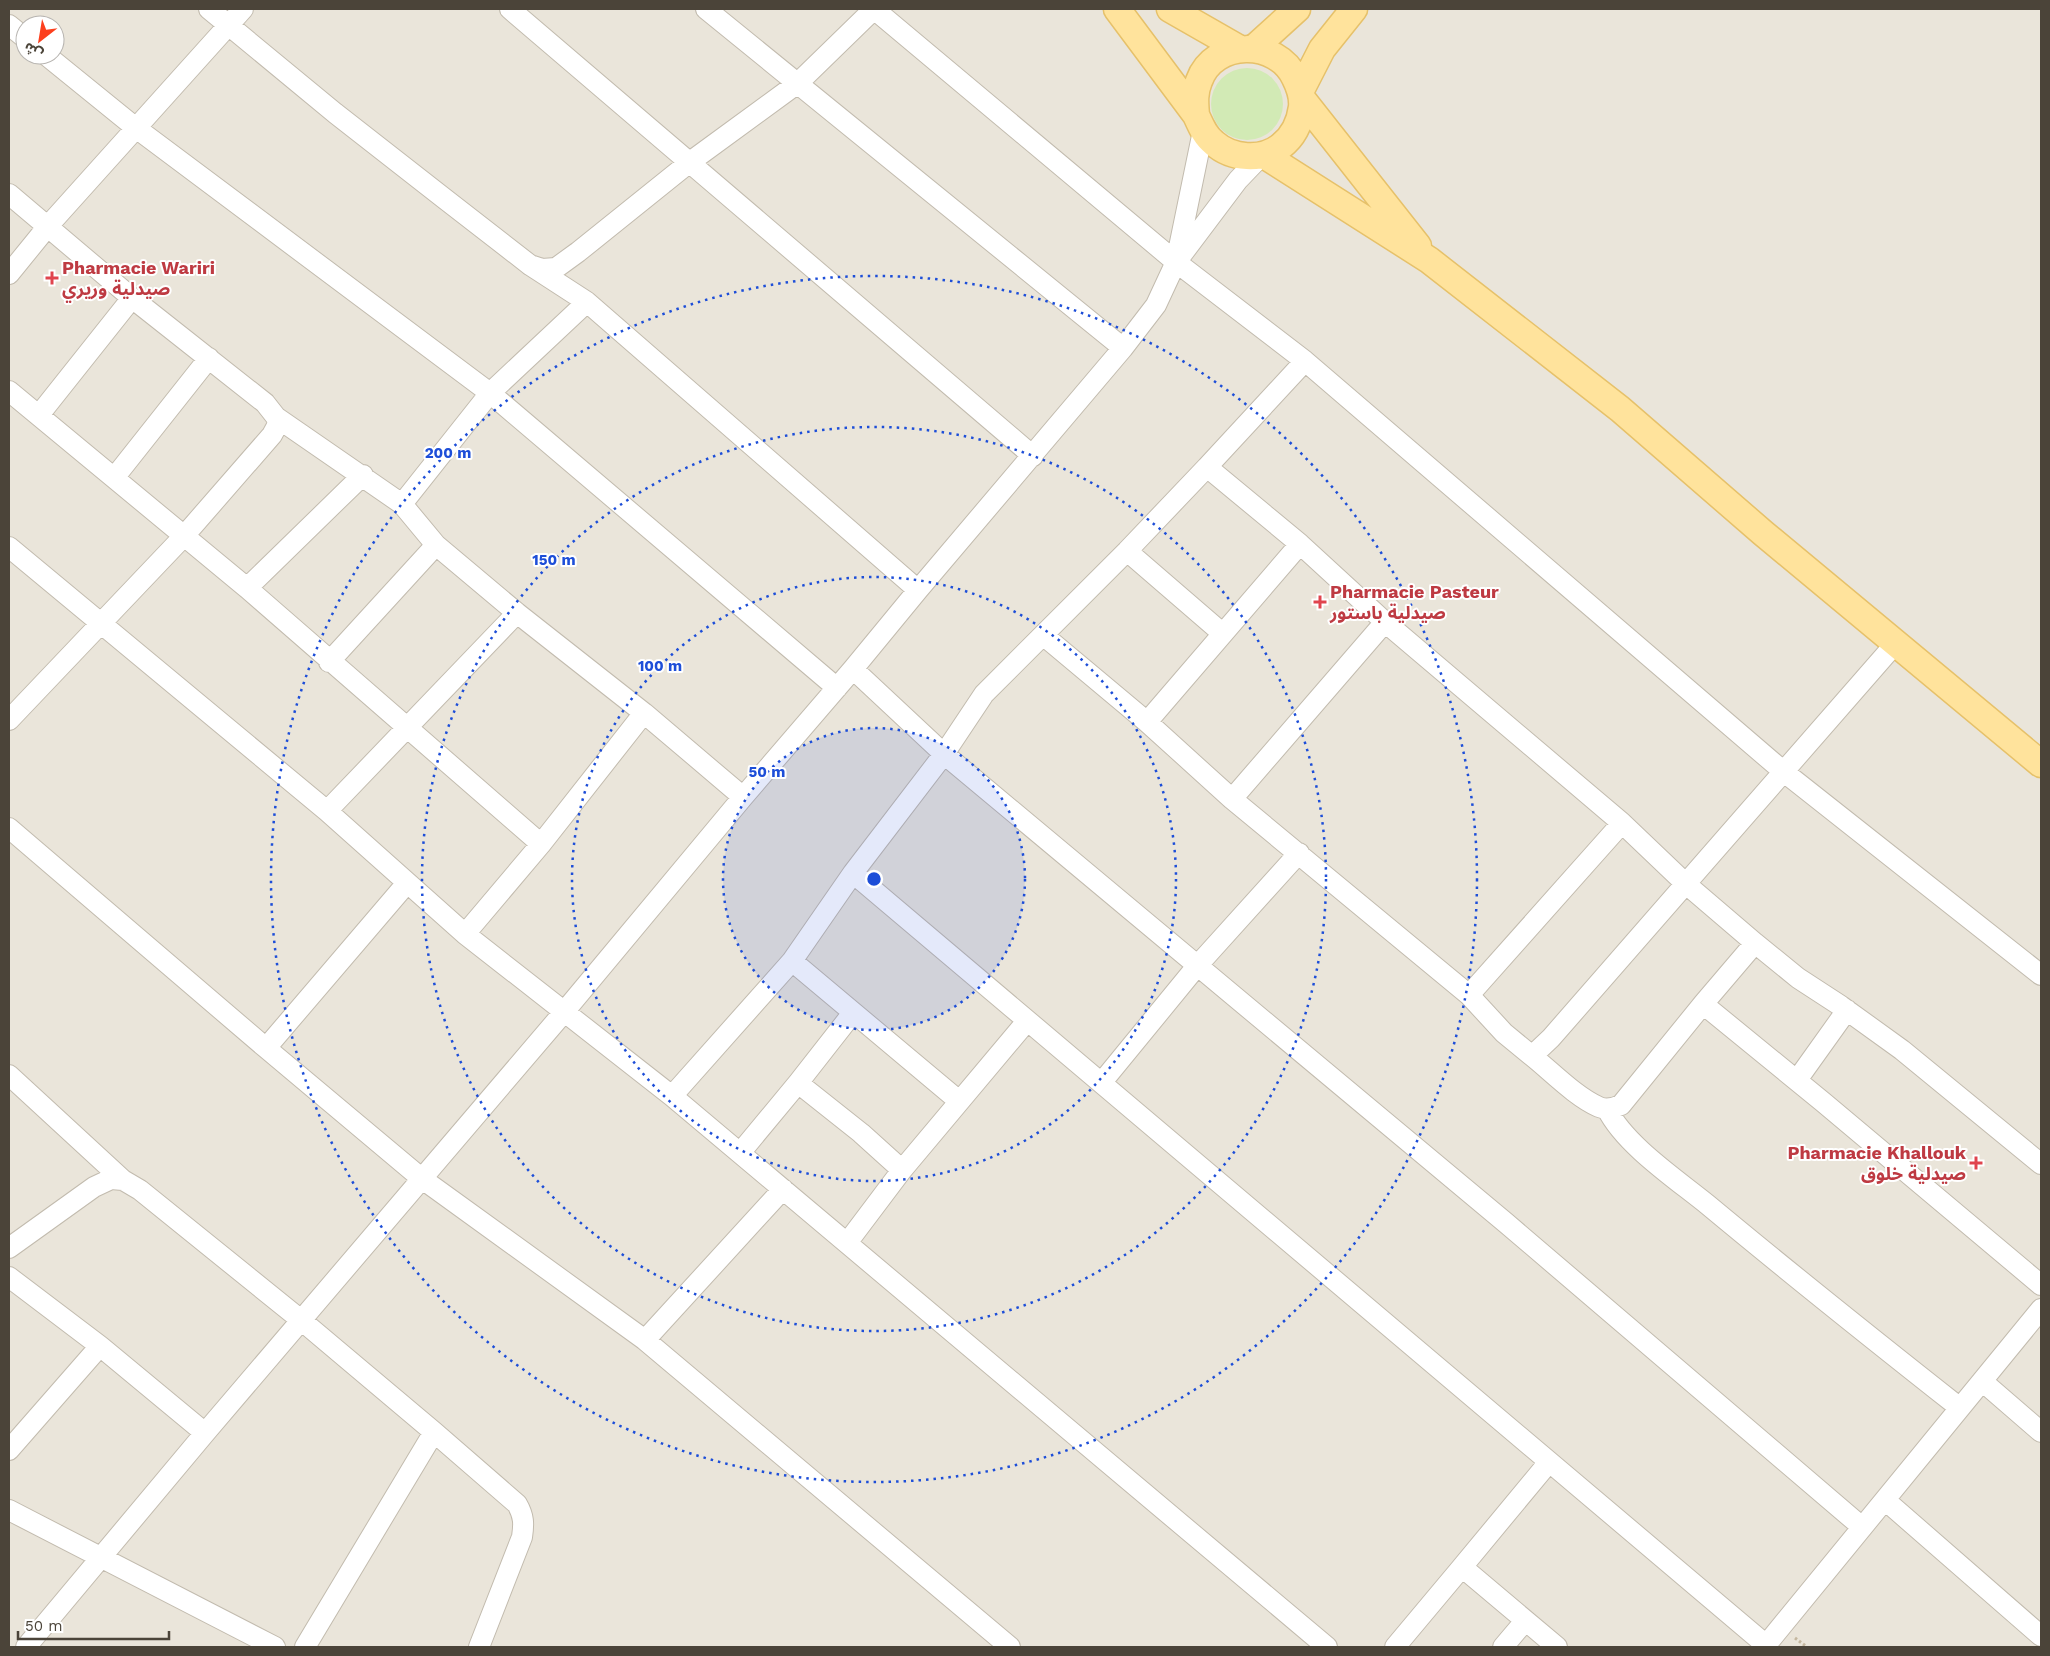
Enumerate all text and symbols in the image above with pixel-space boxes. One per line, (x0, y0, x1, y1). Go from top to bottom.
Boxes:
north arrow (15, 15, 65, 65)
text: ش (21, 39, 46, 63)
place label: Pharmacie Wariri صيدلية وريري (62, 257, 215, 303)
marker: Pharmacie Wariri صيدلية وريري (46, 272, 58, 284)
text: 200 m (425, 444, 471, 462)
text: 150 m (532, 551, 576, 569)
place label: Pharmacie Pasteur صيدلية باستور (1329, 581, 1499, 624)
marker: Pharmacie Pasteur صيدلية باستور (1314, 596, 1326, 608)
text: 100 m (638, 657, 682, 675)
text: 50 m (749, 763, 785, 781)
centre of rings (865, 870, 883, 888)
place label: Pharmacie Khallouk صيدلية خلوق (1787, 1142, 1967, 1184)
marker: Pharmacie Khallouk صيدلية خلوق (1970, 1157, 1982, 1169)
scale bar (18, 1608, 169, 1640)
text: 50 m (25, 1617, 62, 1635)

